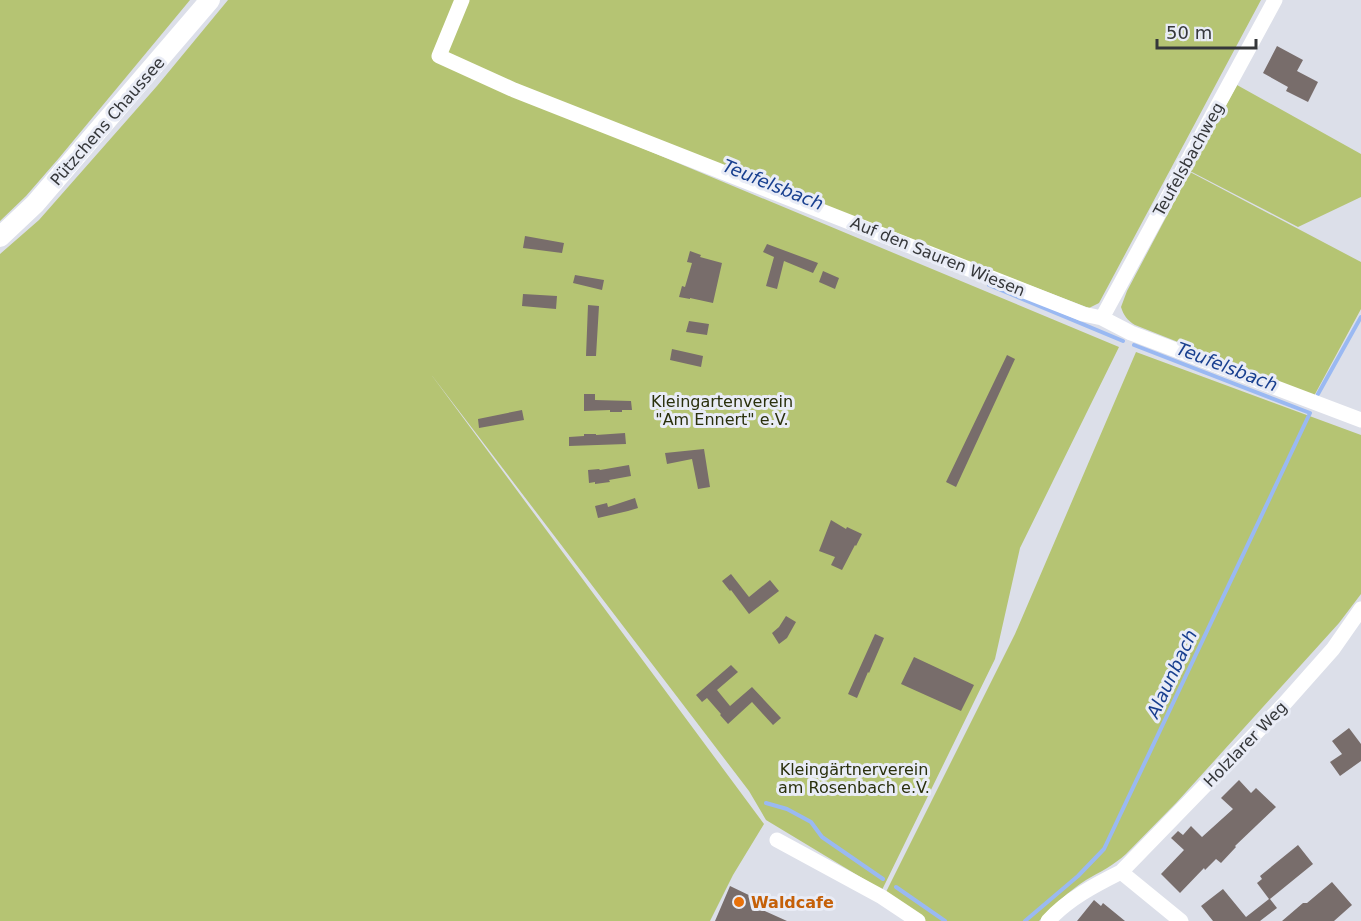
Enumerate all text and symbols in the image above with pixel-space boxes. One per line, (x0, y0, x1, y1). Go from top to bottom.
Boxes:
scale bar (1157, 12, 1256, 50)
text: 50 m (1166, 22, 1212, 43)
street label: Pützchens Chaussee (46, 53, 168, 189)
street label: Teufelsbachweg (1149, 99, 1228, 220)
water label: Teufelsbach (720, 155, 827, 214)
street label: Auf den Sauren Wiesen (848, 213, 1028, 300)
water label: Teufelsbach (1174, 338, 1281, 395)
park label: Kleingartenverein "Am Ennert" e.V. (651, 392, 793, 429)
water label: Alaunbach (1142, 626, 1201, 722)
street label: Holzlarer Weg (1200, 698, 1291, 791)
park label: Kleingärtnerverein am Rosenbach e.V. (778, 760, 930, 797)
place label: Waldcafe (751, 893, 834, 912)
marker: Waldcafe (732, 895, 746, 909)

